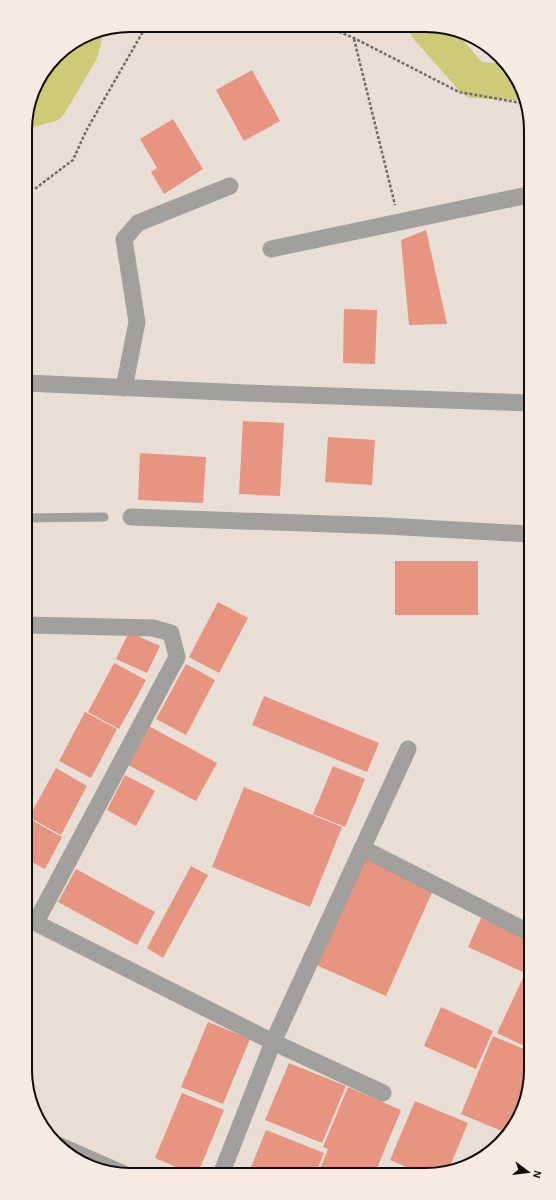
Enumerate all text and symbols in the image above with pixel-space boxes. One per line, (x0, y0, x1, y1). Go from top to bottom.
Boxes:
north arrow (508, 1152, 548, 1192)
text: N (531, 1169, 543, 1180)

